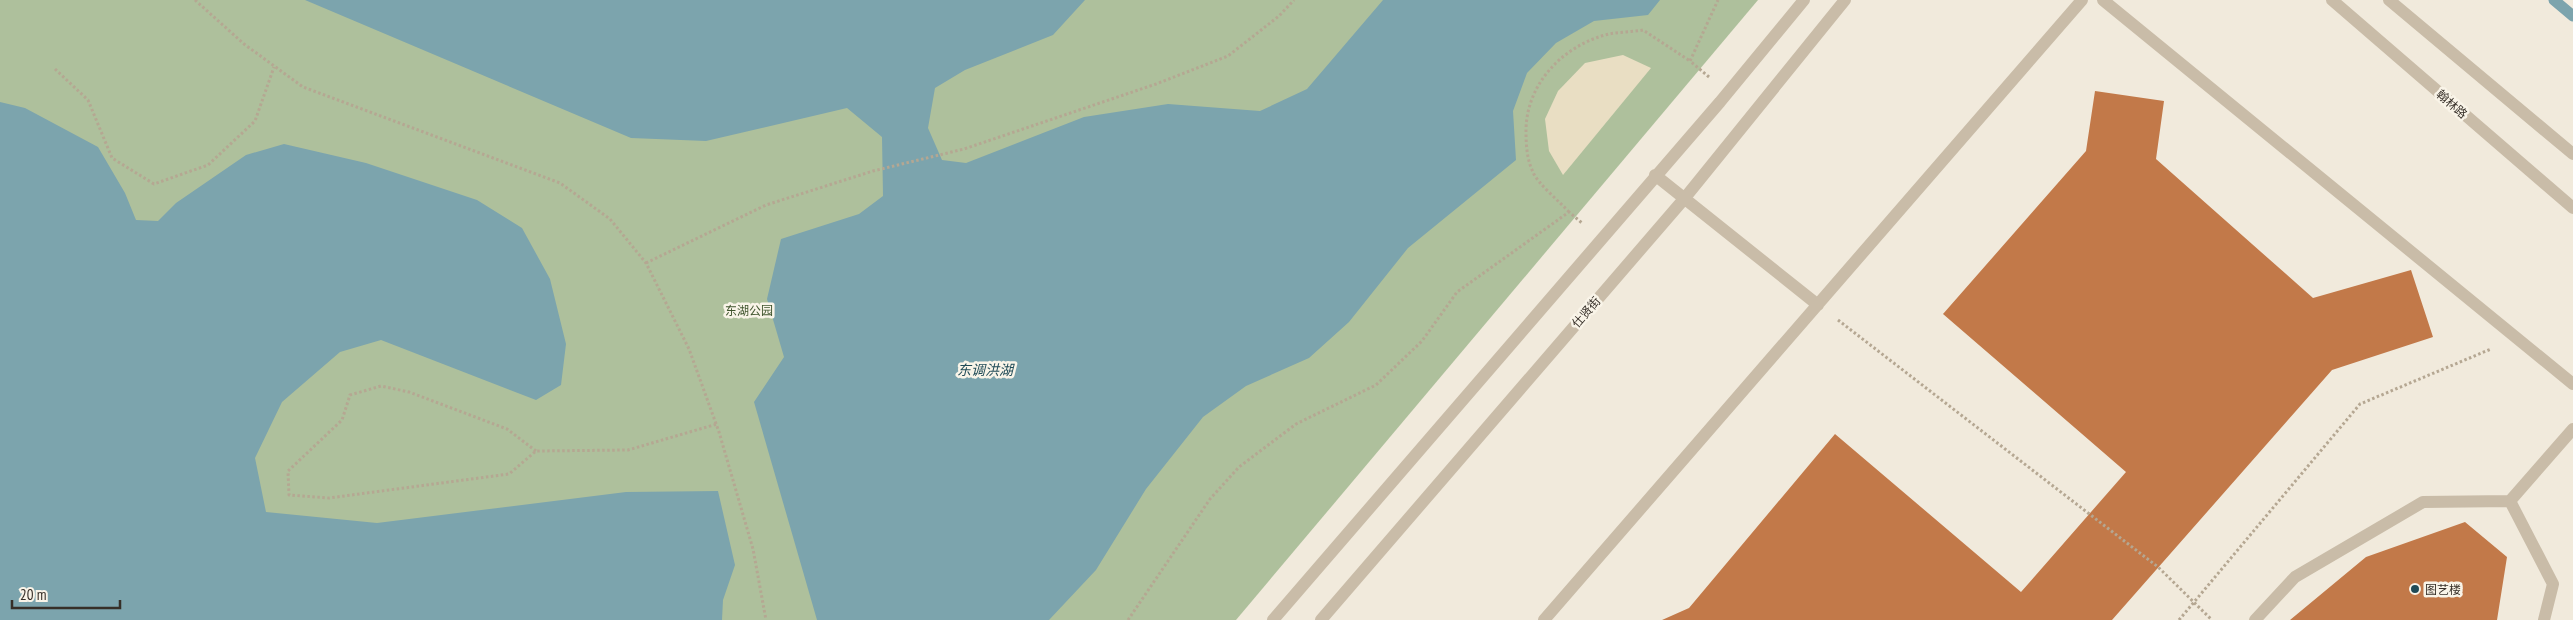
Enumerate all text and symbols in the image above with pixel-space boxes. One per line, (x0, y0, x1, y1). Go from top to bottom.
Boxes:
street label: 翰林路 (2433, 87, 2471, 121)
street label: 仕贤街 (1569, 293, 1603, 331)
park label: 东湖公园 (725, 303, 773, 318)
water label: 东调洪湖 (957, 361, 1015, 379)
scale bar (12, 578, 120, 610)
place label: 图艺楼 (2425, 582, 2461, 597)
marker: 图艺楼 (2409, 583, 2421, 595)
text: 20 m (20, 585, 46, 604)

